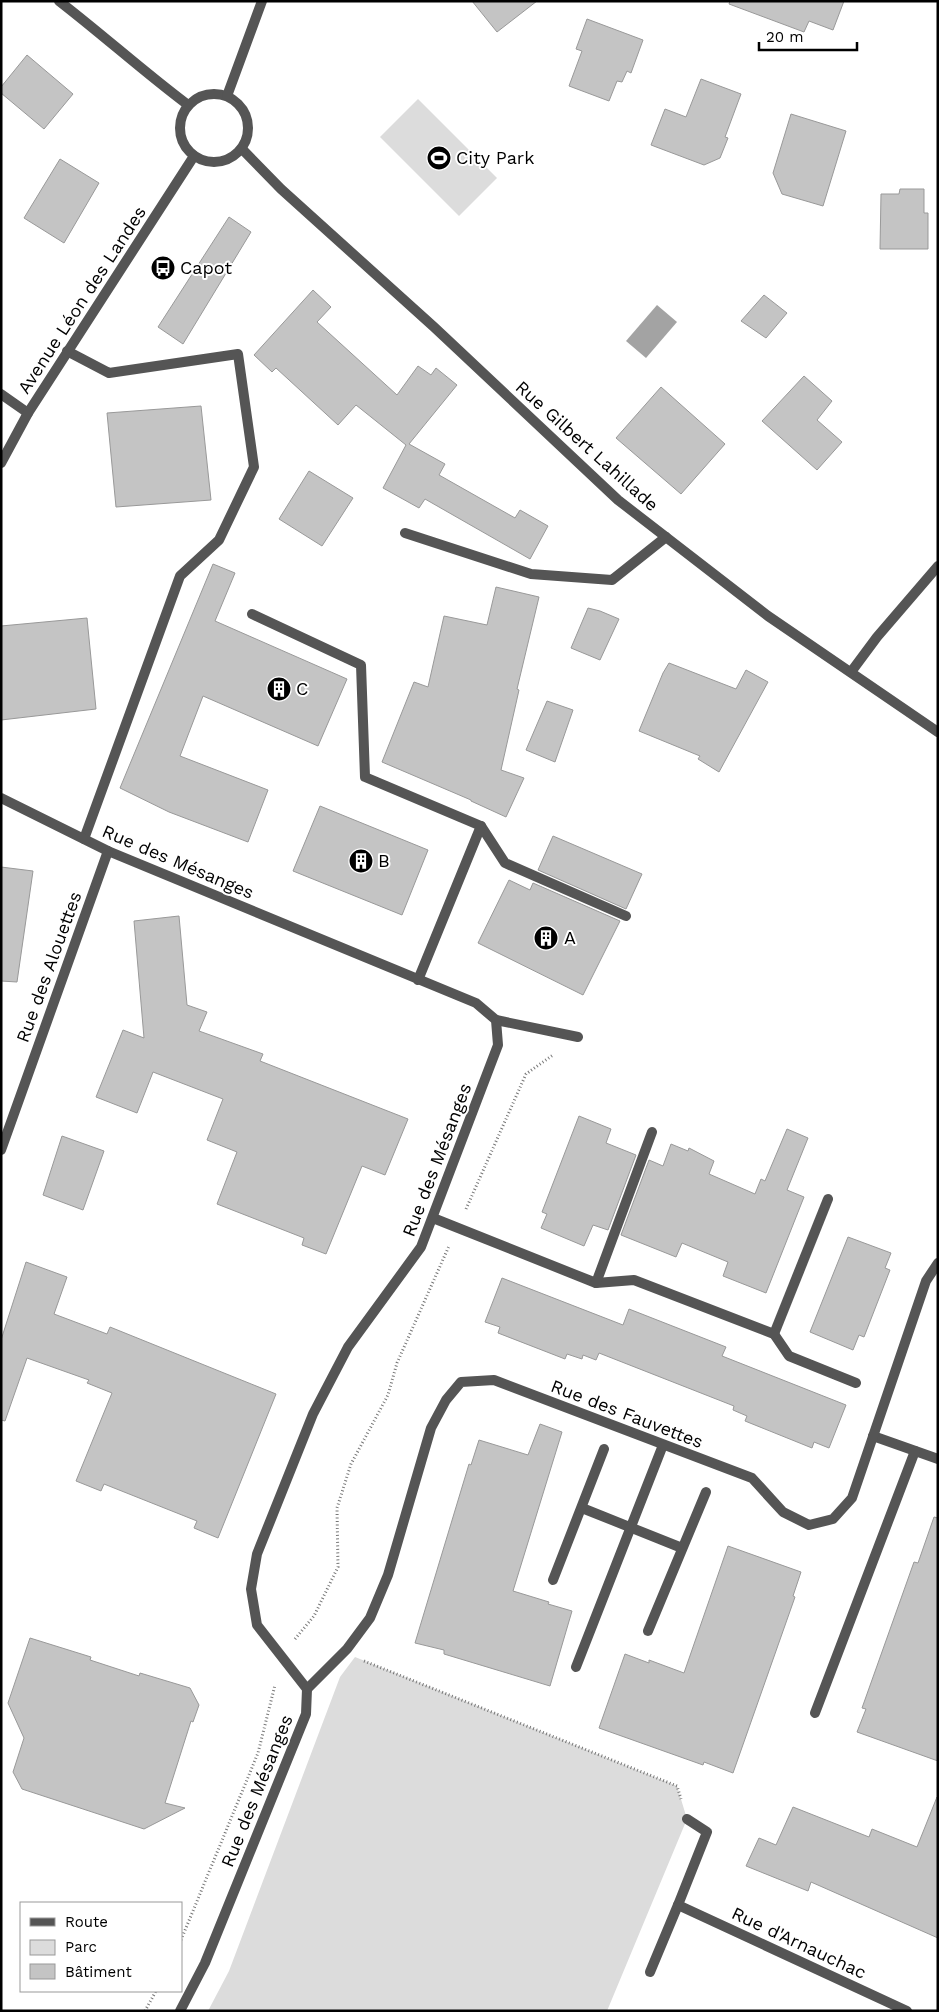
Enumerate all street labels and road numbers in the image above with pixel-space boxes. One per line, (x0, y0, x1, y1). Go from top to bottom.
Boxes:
street label: Avenue Léon des Landes (13, 202, 150, 397)
street label: Rue Gilbert Lahillade (512, 376, 663, 515)
street label: Rue des Mésanges (99, 820, 257, 903)
street label: Rue des Alouettes (11, 888, 86, 1045)
street label: Rue des Mésanges (398, 1080, 475, 1239)
street label: Rue des Fauvettes (548, 1375, 706, 1452)
street label: Rue des Mésanges (216, 1712, 297, 1870)
street label: Rue d'Arnauchac (729, 1902, 870, 1983)

